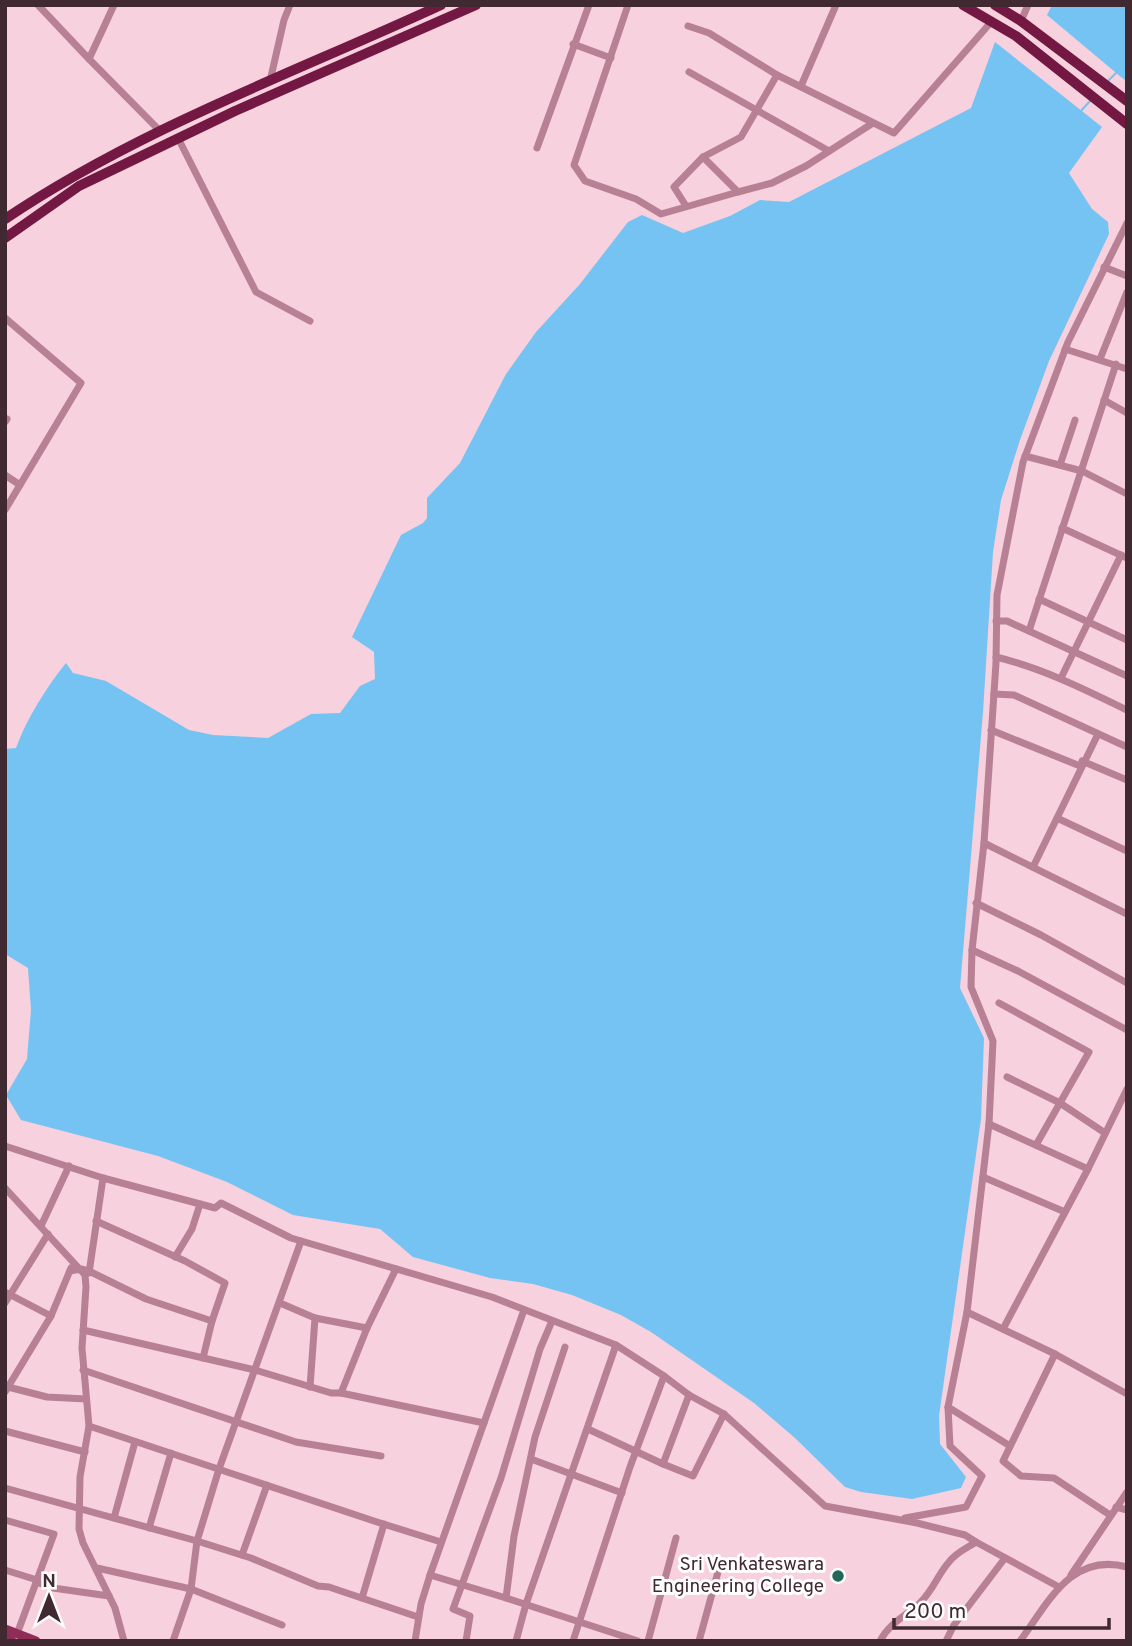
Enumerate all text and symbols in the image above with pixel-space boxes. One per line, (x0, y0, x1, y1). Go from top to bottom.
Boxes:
place label: Sri Venkateswara Engineering College (652, 1553, 824, 1599)
north arrow (14, 1562, 84, 1632)
marker: Sri Venkateswara Engineering College (830, 1568, 846, 1584)
text: N (42, 1570, 56, 1594)
scale bar (894, 1586, 1109, 1630)
text: 200 m (904, 1599, 966, 1626)

